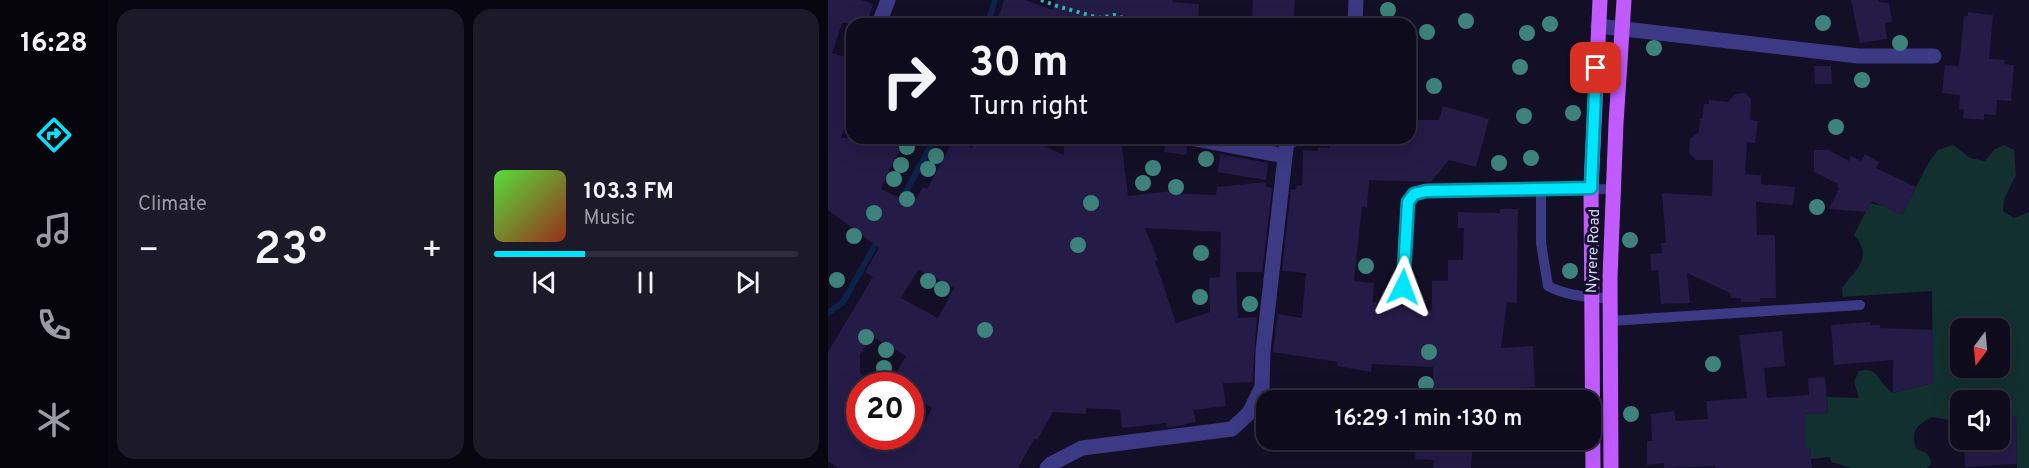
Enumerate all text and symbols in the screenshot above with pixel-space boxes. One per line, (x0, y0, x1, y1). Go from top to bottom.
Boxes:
text: 16:28 (20, 27, 88, 61)
text: 30 m (969, 38, 1068, 91)
icon: right (870, 42, 948, 120)
pin (1570, 42, 1621, 93)
icon: arrive (1579, 51, 1612, 84)
text: Turn right (969, 90, 1088, 124)
icon: directions (33, 114, 75, 156)
text: 103.3 FM (584, 179, 674, 206)
text: Climate (138, 192, 207, 218)
text: Music (584, 206, 635, 232)
icon: music (33, 209, 75, 251)
street label: Nyrere Road (1583, 209, 1605, 293)
text: 23° (254, 223, 327, 280)
text: − (138, 231, 159, 273)
text: + (421, 231, 442, 273)
position arrow (1371, 255, 1435, 319)
icon: previous (528, 266, 561, 299)
icon: pause (629, 266, 662, 299)
icon: next (731, 266, 764, 299)
icon: phone (33, 304, 75, 346)
north arrow (1950, 318, 2010, 378)
map controls (1950, 318, 2010, 450)
speed limit sign: 20 (846, 372, 924, 450)
button: sound (1950, 390, 2010, 450)
icon: climate (33, 399, 75, 441)
text: 16:29 · 1 min · 130 m (1335, 406, 1522, 433)

